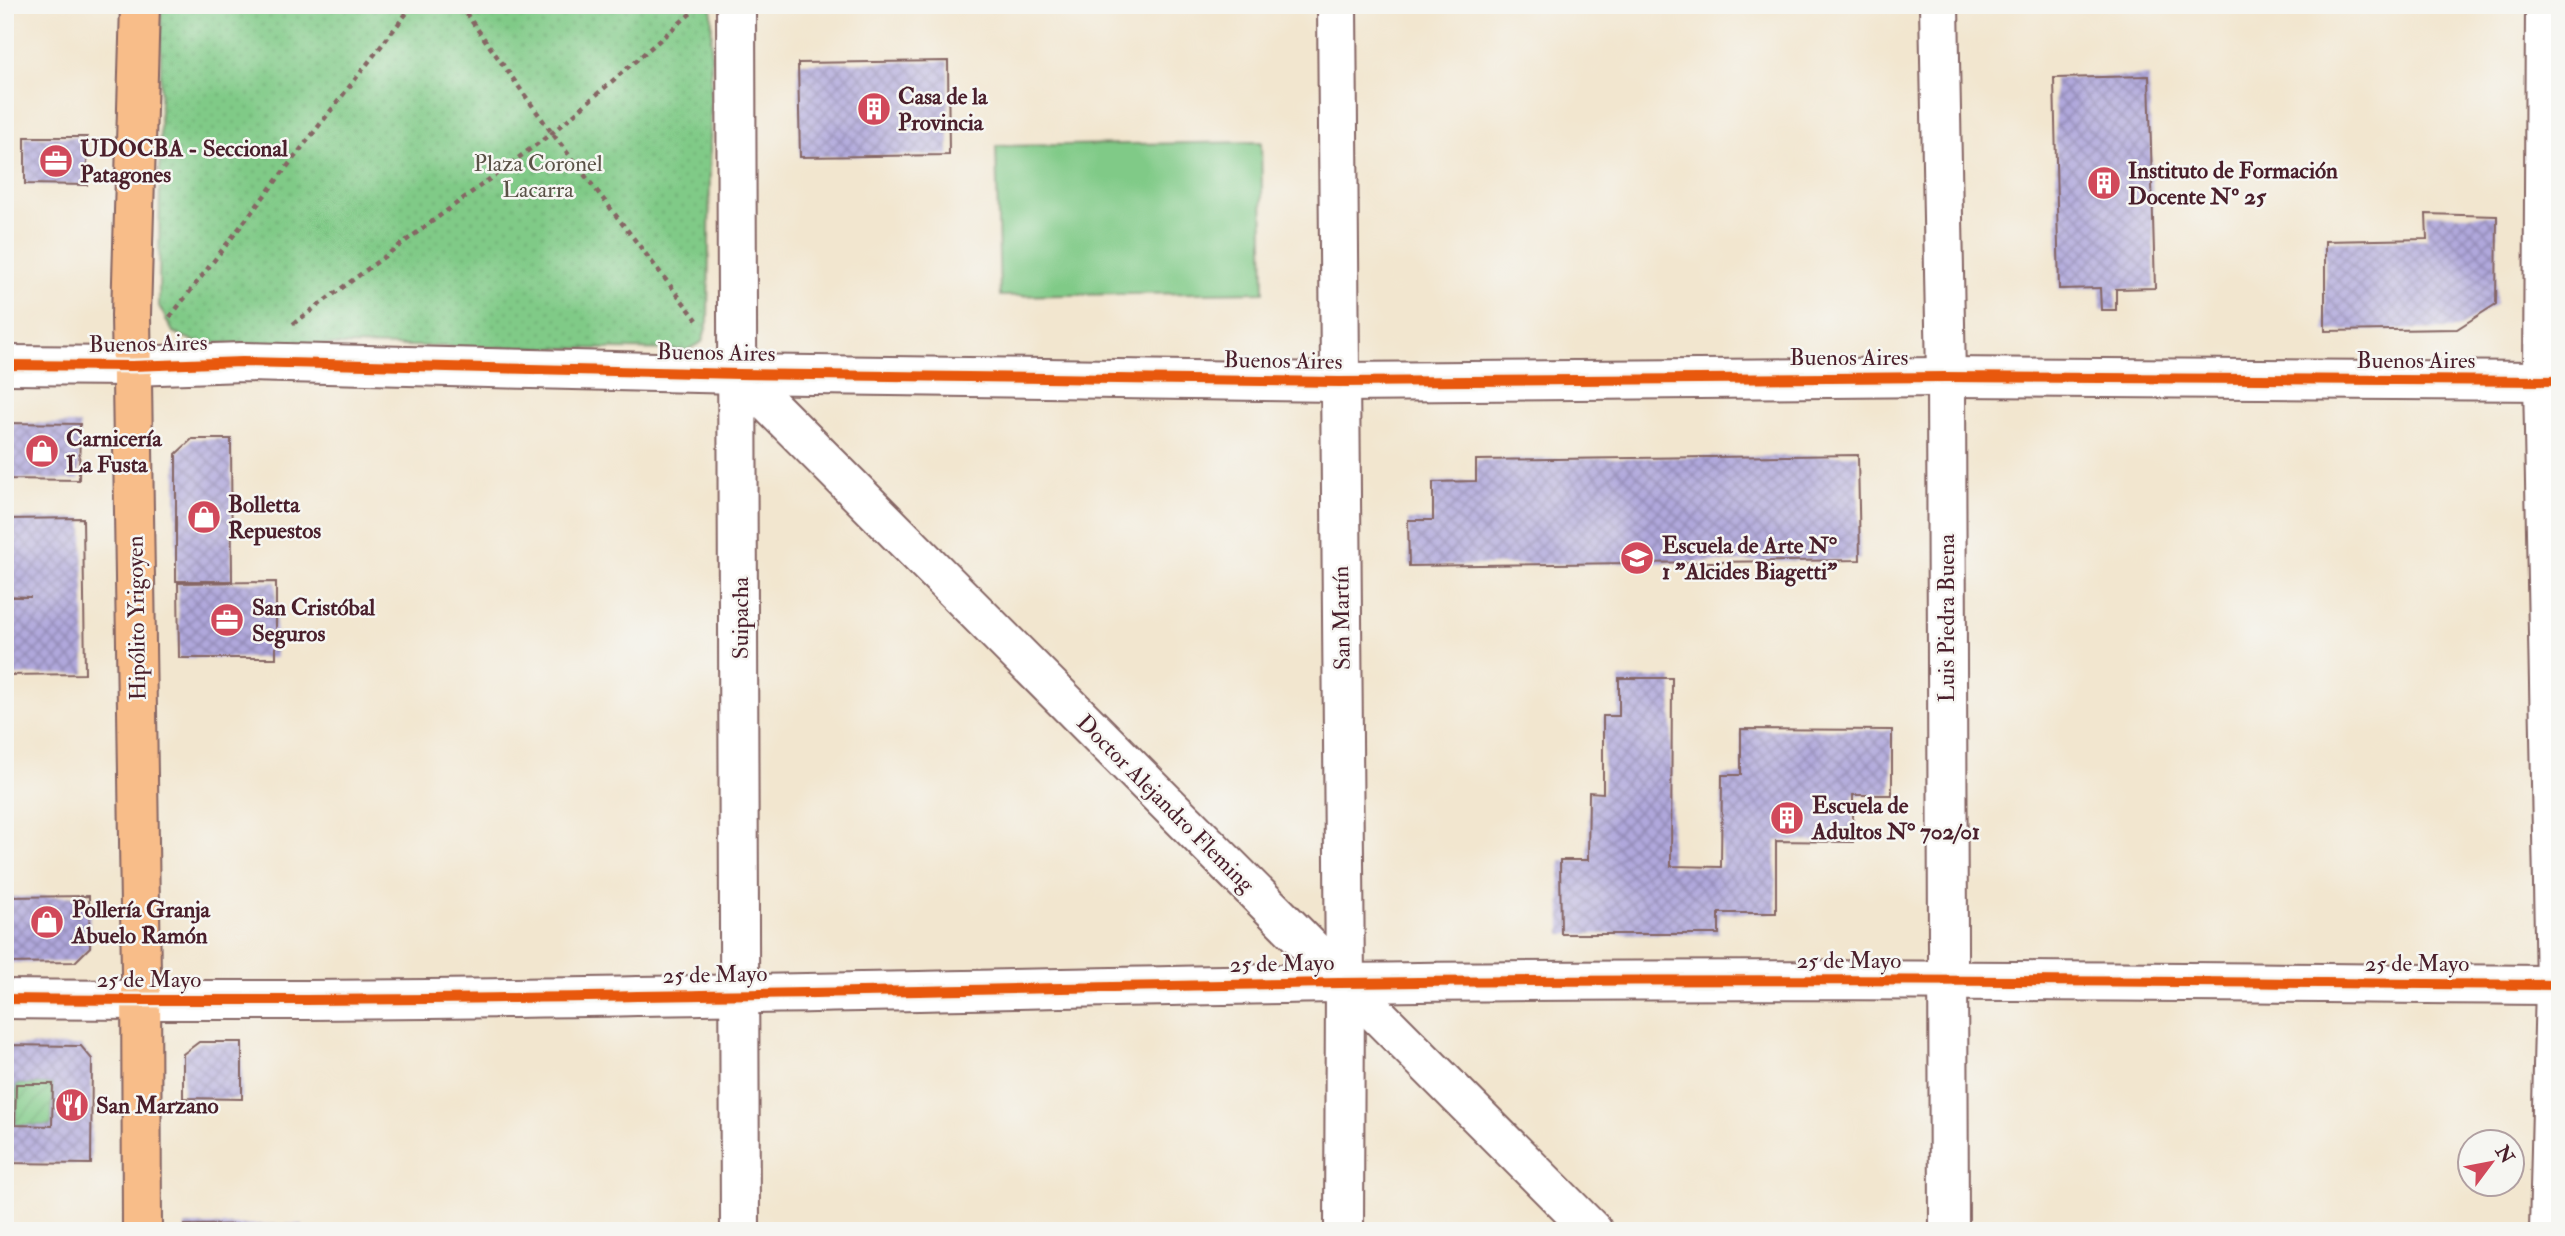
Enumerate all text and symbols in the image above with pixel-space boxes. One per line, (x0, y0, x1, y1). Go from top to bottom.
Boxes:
place label: Casa de la Provincia (898, 82, 989, 137)
building icon: Casa de la Provincia (855, 90, 893, 128)
place label: UDOCBA - Seccional Patagones (80, 134, 289, 190)
office icon: UDOCBA - Seccional Patagones (37, 142, 75, 180)
park label: Plaza Coronel Lacarra (473, 149, 603, 204)
place label: Instituto de Formación Docente Nº 25 (2128, 156, 2338, 211)
building icon: Instituto de Formación Docente Nº 25 (2085, 164, 2123, 202)
street label: Buenos Aires (88, 328, 208, 359)
street label: Buenos Aires (656, 337, 776, 368)
street label: Buenos Aires (1790, 343, 1909, 372)
street label: Buenos Aires (1223, 345, 1343, 376)
street label: Buenos Aires (2357, 346, 2476, 375)
place label: Carnicería La Fusta (66, 424, 163, 479)
shop icon: Carnicería La Fusta (23, 432, 61, 470)
place label: Bolletta Repuestos (228, 490, 321, 546)
shop icon: Bolletta Repuestos (185, 498, 223, 536)
place label: Escuela de Arte N° 1 "Alcides Biagetti" (1662, 531, 1838, 587)
street label: Luis Piedra Buena (1932, 533, 1961, 702)
street label: Hipólito Yrigoyen (121, 535, 153, 701)
school or university icon: Escuela de Arte N° 1 "Alcides Biagetti" (1618, 539, 1656, 577)
street label: San Martín (1326, 565, 1357, 671)
street label: Suipacha (726, 576, 756, 659)
place label: San Cristóbal Seguros (252, 593, 376, 649)
office icon: San Cristóbal Seguros (208, 601, 246, 639)
street label: Doctor Alejandro Fleming (1070, 708, 1261, 899)
place label: Escuela de Adultos N° 702/01 (1811, 791, 1980, 846)
building icon: Escuela de Adultos N° 702/01 (1768, 799, 1806, 837)
place label: Pollería Granja Abuelo Ramón (71, 895, 212, 950)
shop icon: Pollería Granja Abuelo Ramón (28, 903, 66, 941)
street label: 25 de Mayo (1797, 946, 1901, 975)
street label: 25 de Mayo (1229, 948, 1335, 979)
street label: 25 de Mayo (2365, 949, 2469, 978)
street label: 25 de Mayo (662, 959, 768, 990)
street label: 25 de Mayo (97, 965, 201, 994)
restaurant icon: San Marzano (53, 1086, 91, 1124)
place label: San Marzano (96, 1091, 219, 1120)
north arrow (2456, 1128, 2526, 1198)
text: N (2489, 1140, 2520, 1169)

